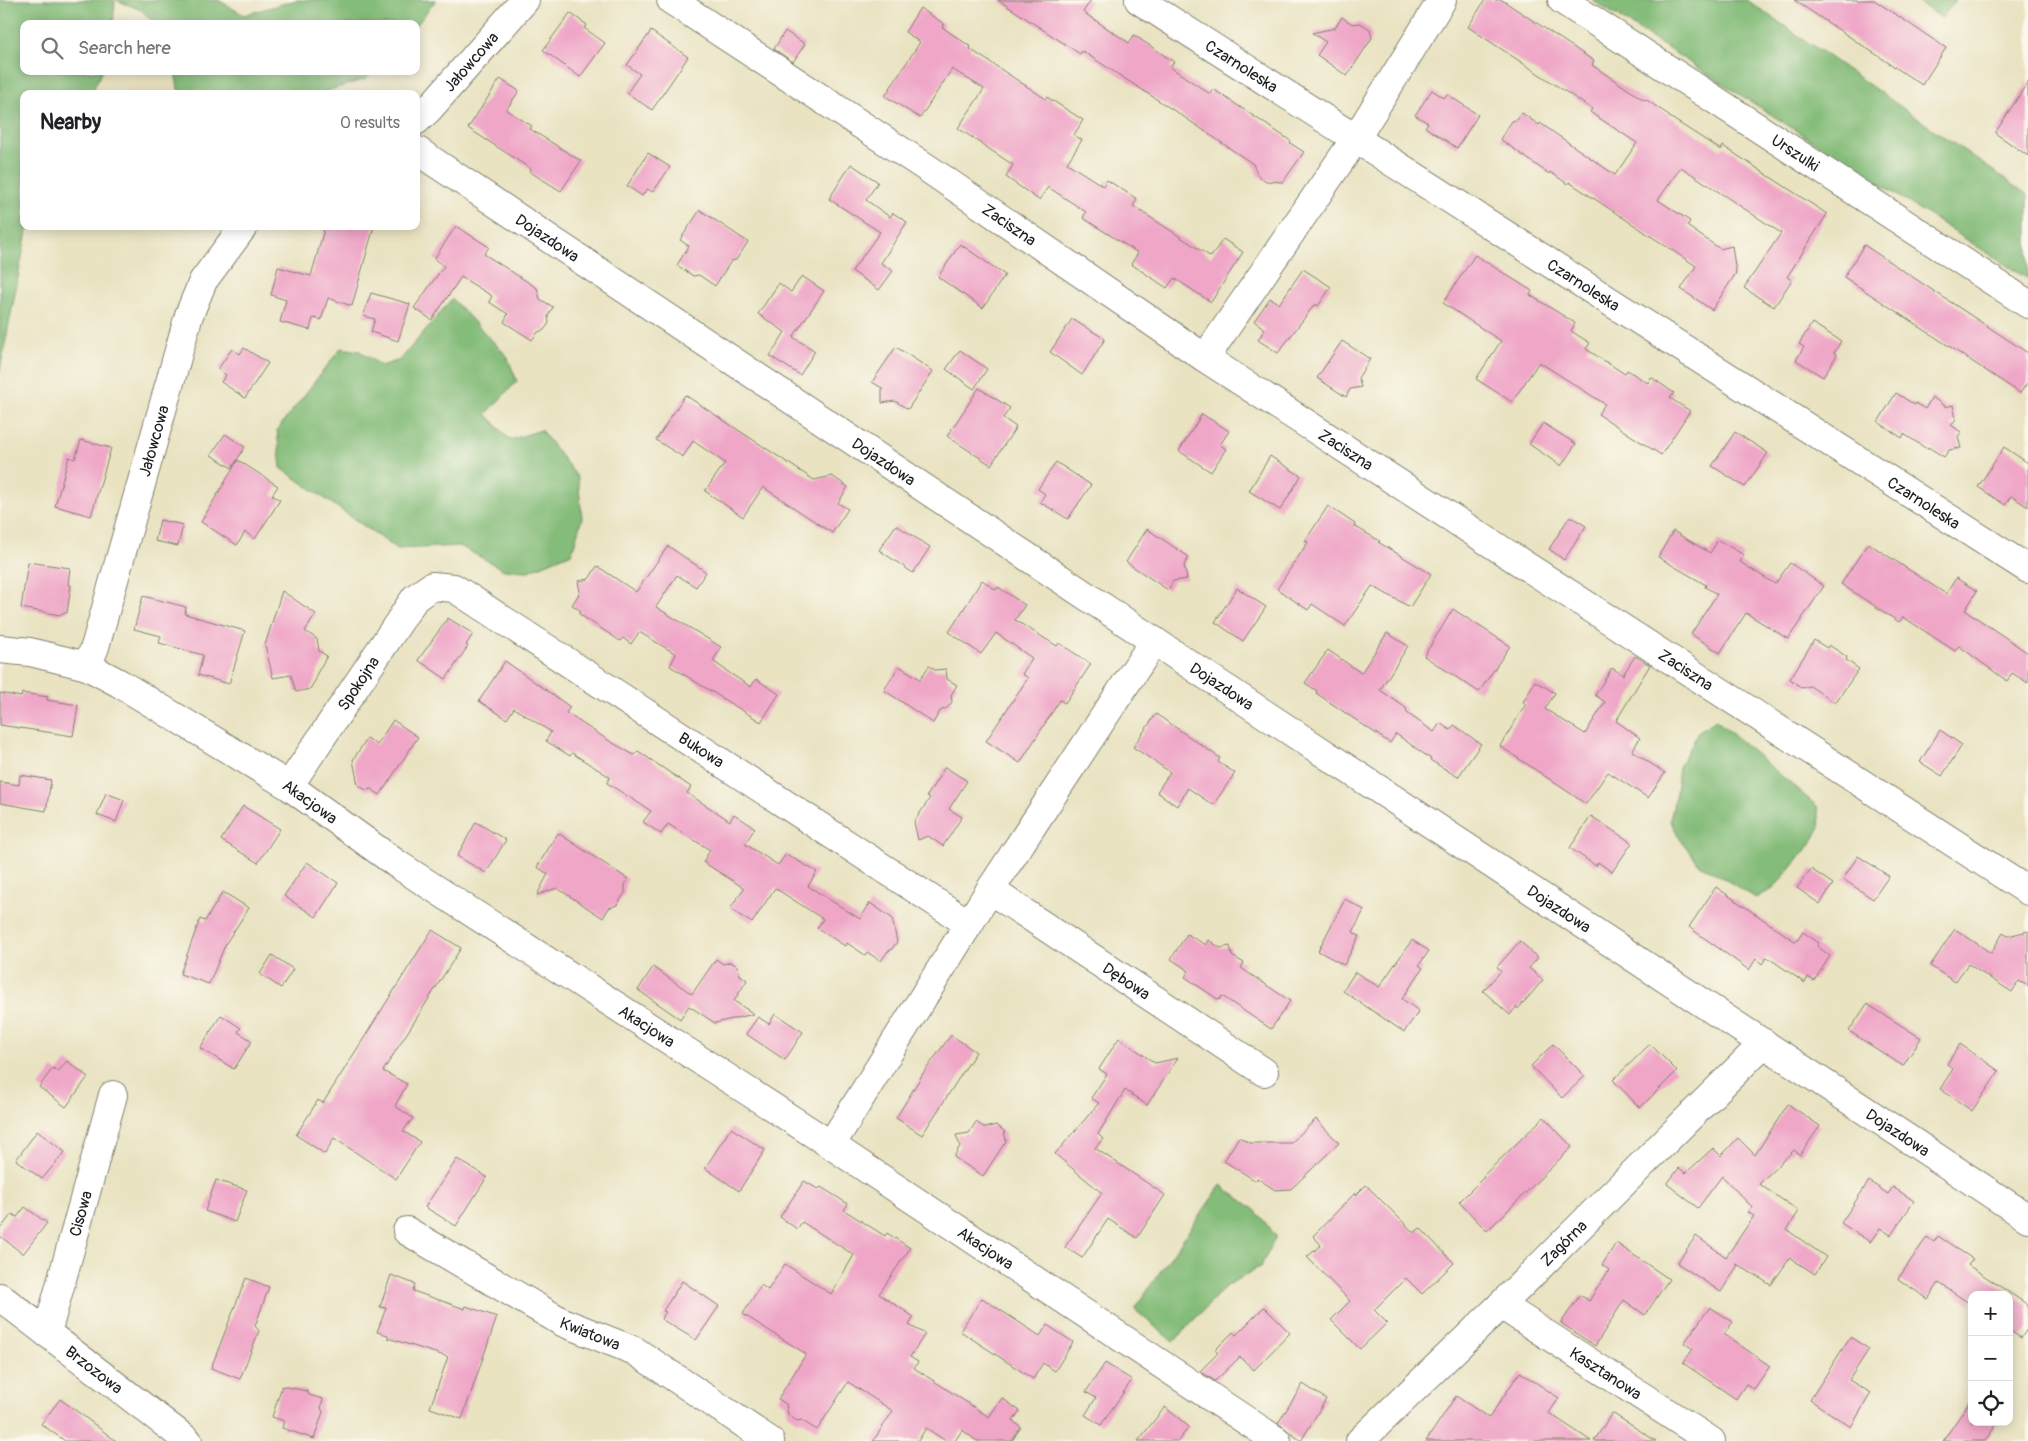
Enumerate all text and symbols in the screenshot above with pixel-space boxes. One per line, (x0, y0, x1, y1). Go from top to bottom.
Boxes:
search box (20, 20, 420, 75)
street label: Jałowcowa (440, 28, 503, 96)
icon: search (38, 34, 66, 62)
text: Search here (78, 36, 171, 60)
street label: Czarnoleska (1201, 36, 1281, 97)
text: Nearby (40, 109, 101, 136)
text: 0 results (340, 113, 400, 133)
street label: Urszulki (1767, 130, 1823, 176)
street label: Zaciszna (978, 200, 1040, 251)
street label: Dojazdowa (511, 210, 583, 267)
street label: Czarnoleska (1543, 255, 1623, 316)
street label: Jałowcowa (135, 403, 174, 479)
street label: Zaciszna (1314, 425, 1377, 475)
street label: Dojazdowa (848, 434, 919, 491)
street label: Czarnoleska (1883, 473, 1964, 534)
street label: Zaciszna (1654, 645, 1717, 695)
street label: Spokojna (334, 653, 384, 714)
street label: Dojazdowa (1186, 659, 1257, 715)
street label: Bukowa (675, 728, 728, 773)
street label: Akacjowa (279, 776, 341, 829)
street label: Dojazdowa (1523, 881, 1594, 938)
street label: Dębowa (1098, 959, 1154, 1005)
street label: Akacjowa (615, 1001, 678, 1052)
street label: Dojazdowa (1862, 1105, 1933, 1161)
street label: Cisowa (65, 1189, 97, 1239)
street label: Zagórna (1537, 1216, 1592, 1271)
street label: Akacjowa (954, 1223, 1017, 1274)
map controls (1968, 1291, 2013, 1426)
button: + (1968, 1291, 2013, 1336)
street label: Kwiatowa (557, 1313, 623, 1355)
button: − (1968, 1336, 2013, 1381)
street label: Brzozowa (61, 1342, 126, 1398)
street label: Kasztanowa (1565, 1343, 1645, 1405)
button: locate (1968, 1381, 2013, 1426)

